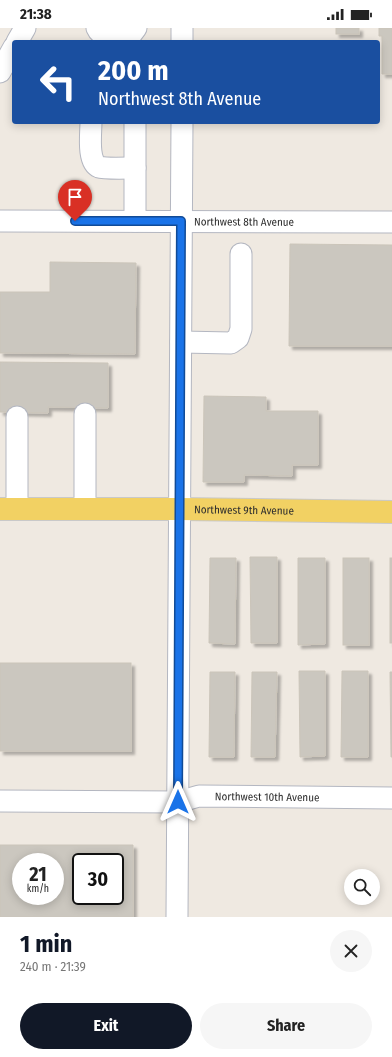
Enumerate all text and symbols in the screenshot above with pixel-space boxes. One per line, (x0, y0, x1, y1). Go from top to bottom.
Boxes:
text: 21:38 (20, 5, 52, 23)
text: 200 m (98, 54, 169, 87)
icon: left (32, 56, 84, 108)
text: Northwest 8th Avenue (98, 88, 261, 110)
pin (58, 180, 92, 221)
icon: arrive (64, 186, 86, 208)
street label: Northwest 8th Avenue (194, 215, 294, 229)
street label: Northwest 9th Avenue (194, 503, 294, 518)
position arrow (157, 781, 199, 823)
street label: Northwest 10th Avenue (215, 790, 319, 804)
speed limit sign: 30 (72, 853, 124, 905)
text: 21 (29, 862, 47, 886)
map controls (344, 869, 380, 905)
button: search (344, 869, 380, 905)
text: km/h (27, 883, 49, 895)
text: 1 min (20, 930, 72, 958)
button: close (330, 930, 372, 972)
text: 240 m · 21:39 (20, 959, 86, 974)
button: Exit (20, 1003, 192, 1049)
button: Share (200, 1003, 372, 1049)

